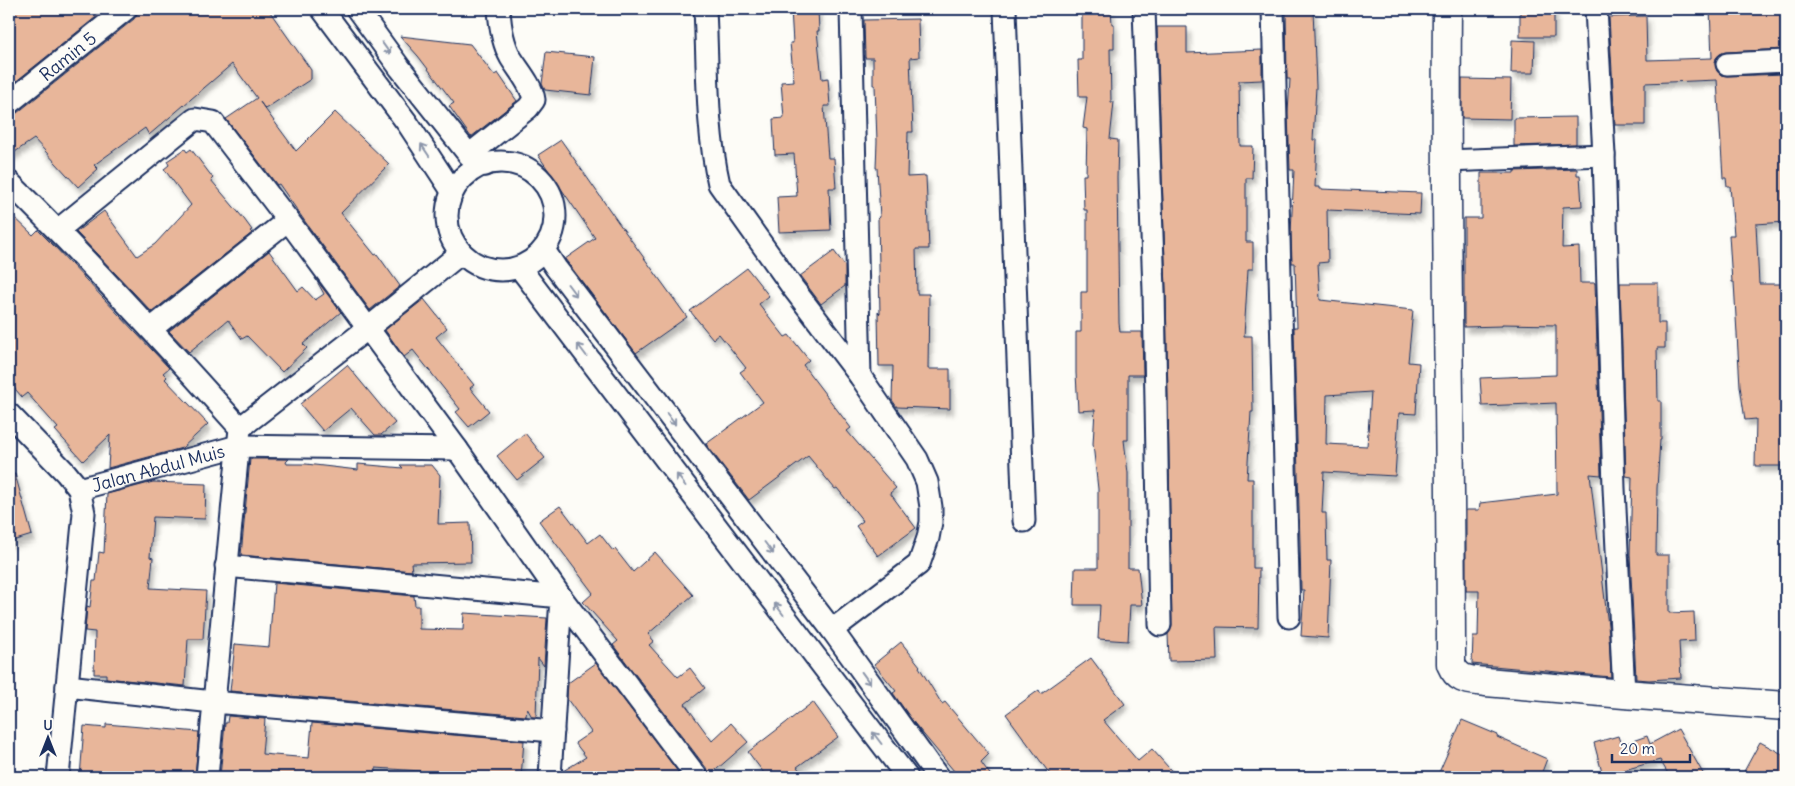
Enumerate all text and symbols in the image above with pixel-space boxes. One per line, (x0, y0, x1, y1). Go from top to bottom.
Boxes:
street label: Ramin 5 (34, 26, 101, 86)
one-way arrow (381, 41, 391, 55)
one-way arrow (420, 143, 430, 157)
one-way arrow (567, 283, 577, 297)
one-way arrow (577, 344, 588, 357)
one-way arrow (665, 412, 676, 425)
street label: Jalan Abdul Muis (89, 439, 227, 497)
one-way arrow (675, 474, 686, 487)
one-way arrow (764, 541, 774, 555)
one-way arrow (774, 602, 784, 616)
one-way arrow (861, 671, 872, 684)
north arrow (22, 714, 72, 764)
text: U (43, 716, 53, 734)
scale bar (1612, 731, 1690, 763)
one-way arrow (872, 732, 883, 745)
text: 20 m (1620, 739, 1655, 758)

